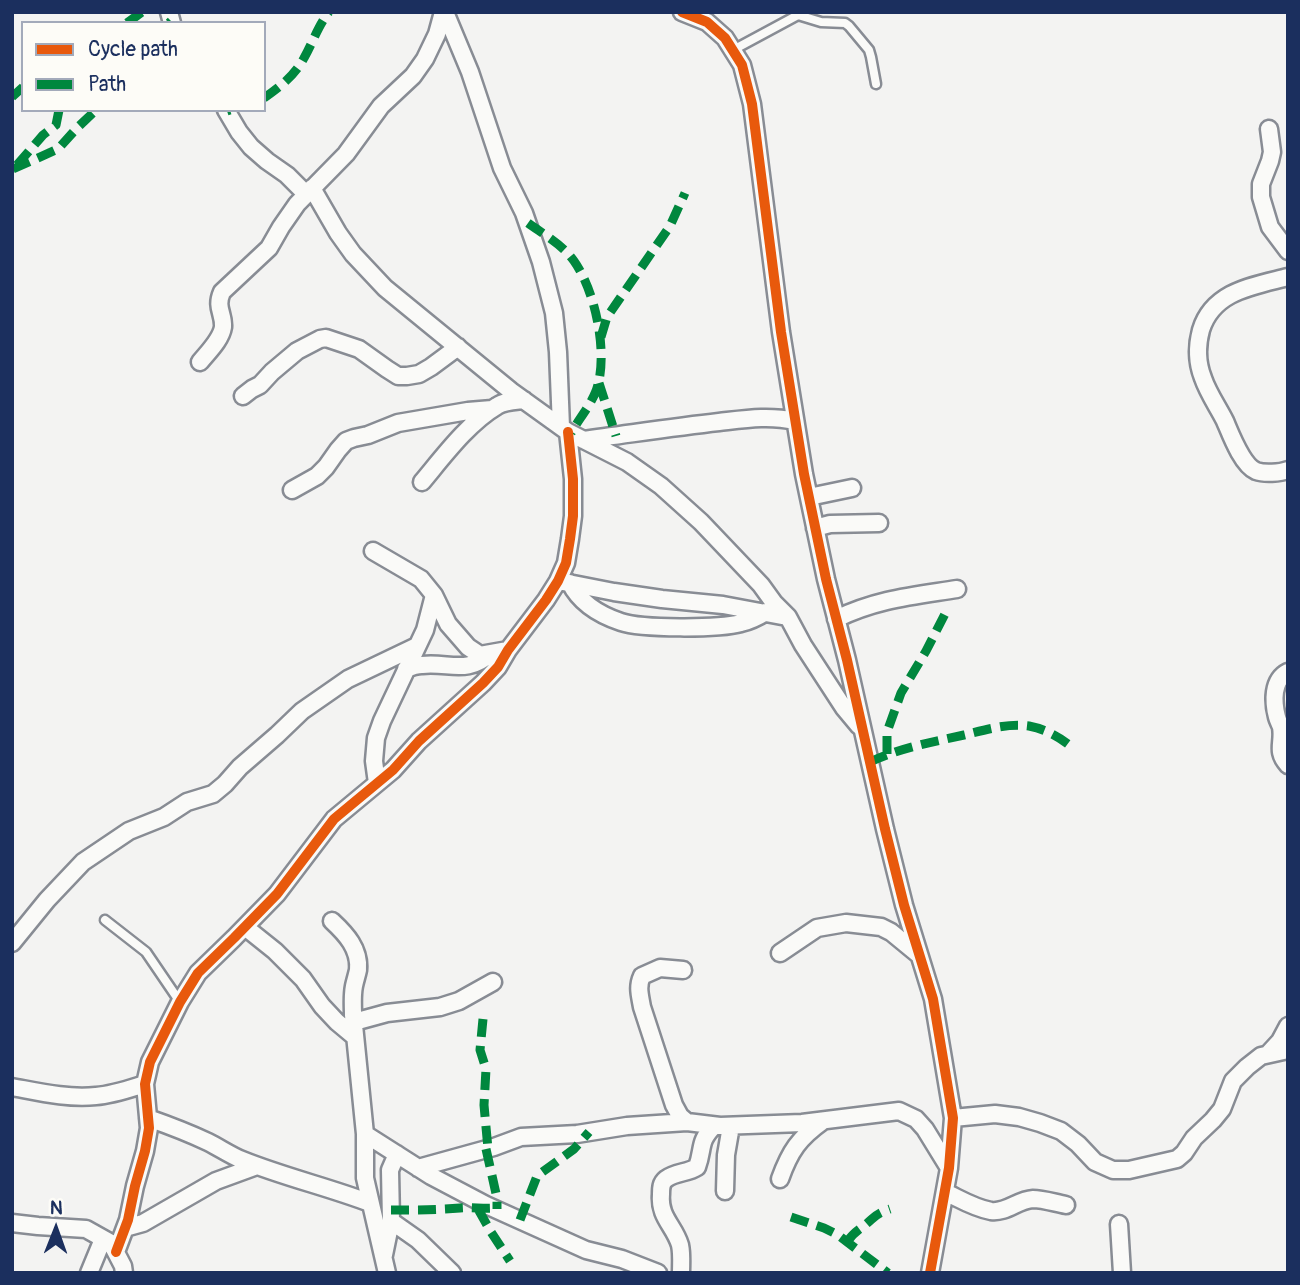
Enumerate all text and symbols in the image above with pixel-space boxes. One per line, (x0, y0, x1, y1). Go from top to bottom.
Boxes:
legend (21, 21, 266, 112)
text: Cycle path (88, 36, 178, 63)
text: Path (88, 71, 126, 98)
north arrow (21, 1194, 91, 1264)
text: N (50, 1196, 63, 1220)

